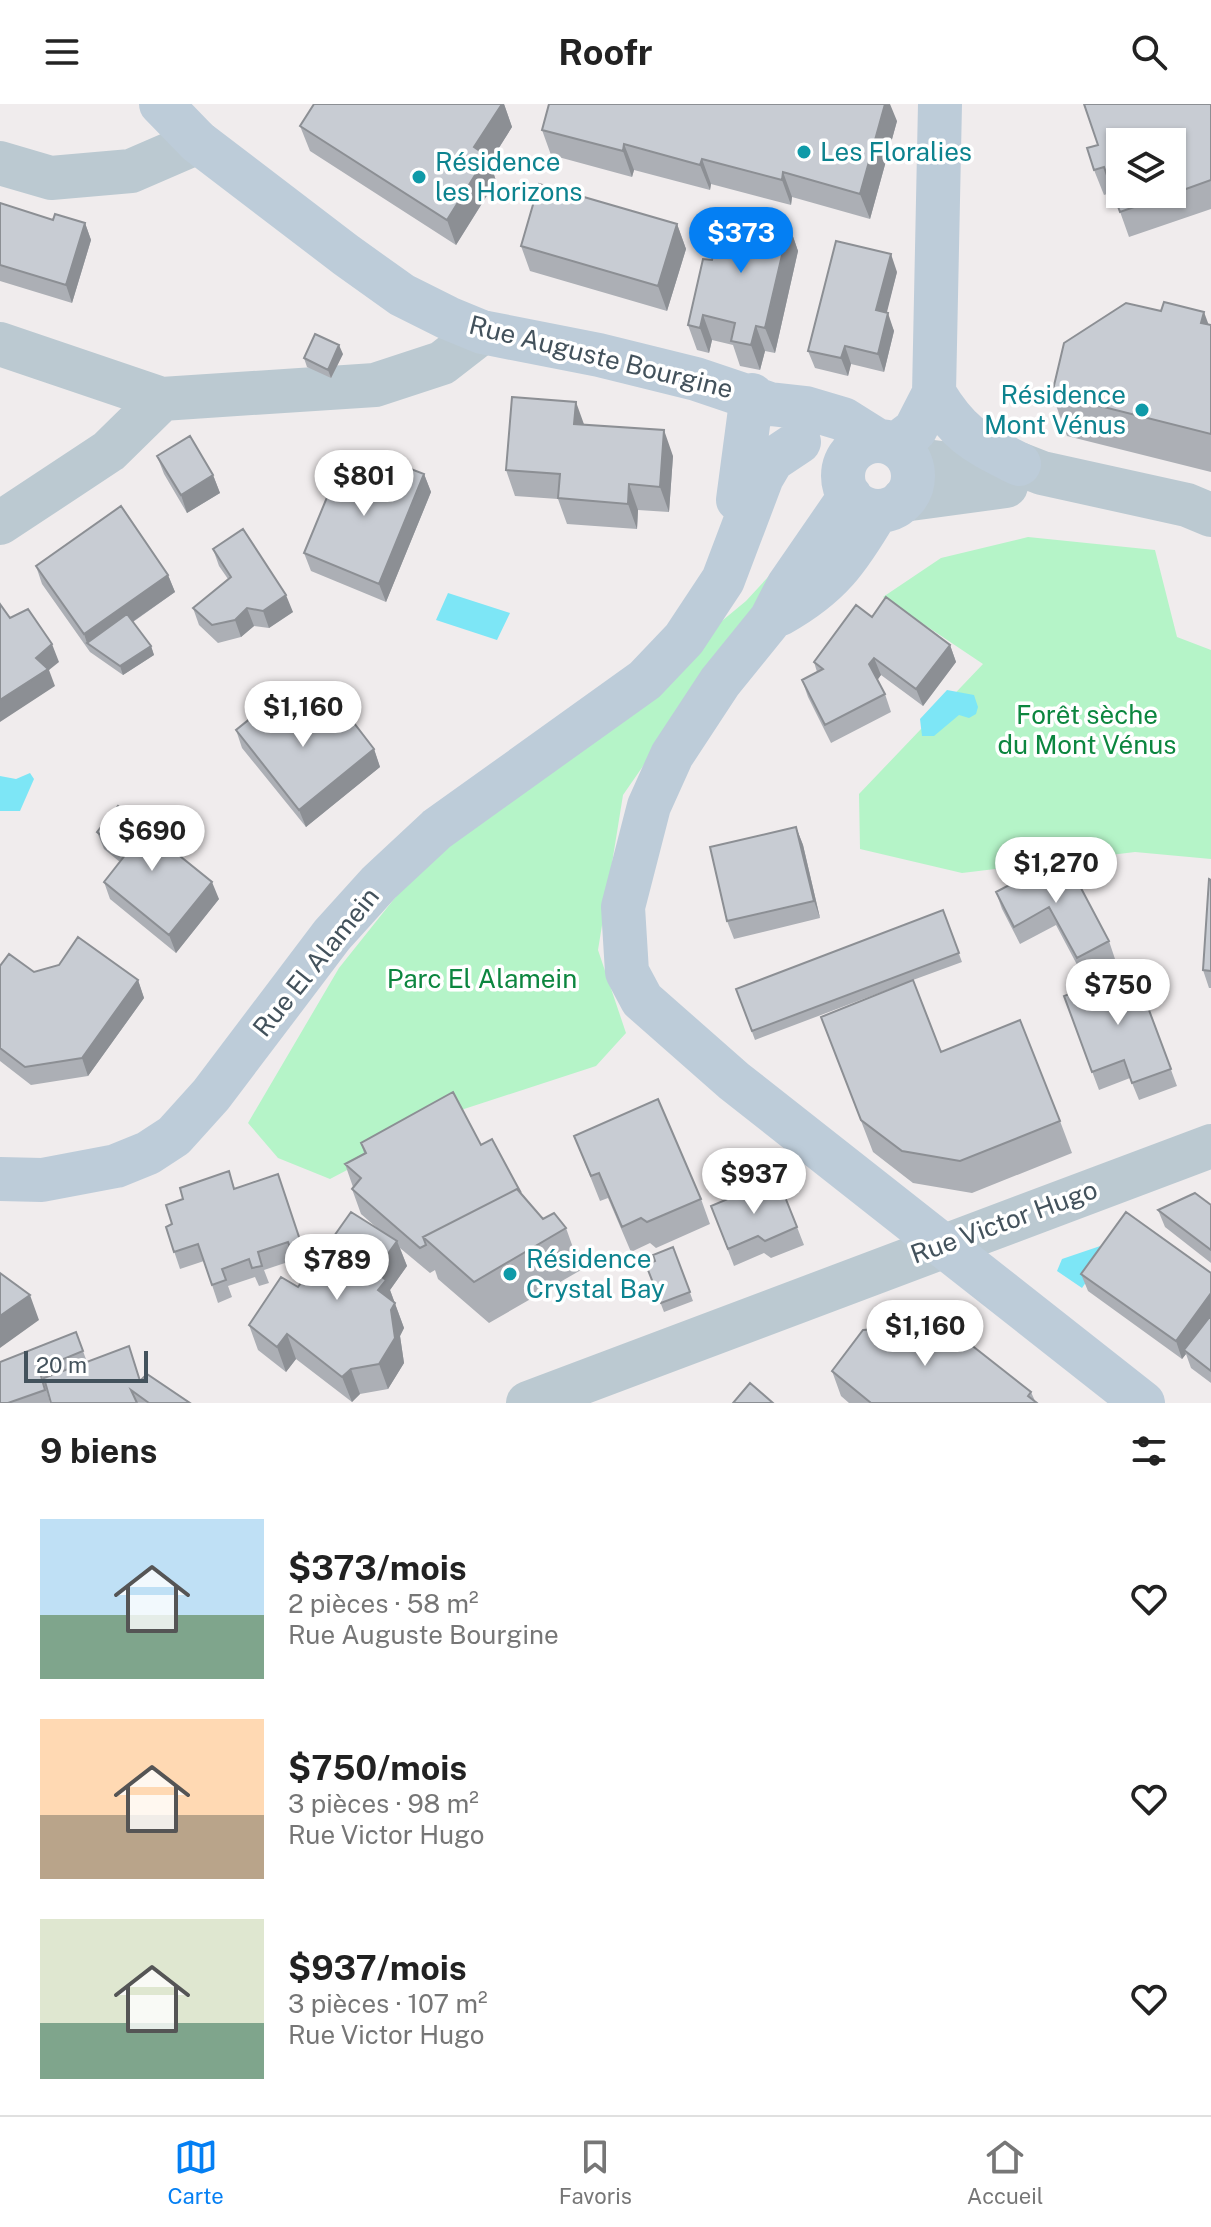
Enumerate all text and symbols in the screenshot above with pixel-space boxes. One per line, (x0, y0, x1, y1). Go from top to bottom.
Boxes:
icon: menu (40, 30, 84, 74)
icon: search (1127, 30, 1171, 74)
text: Roofr (558, 31, 653, 73)
map controls (1106, 128, 1186, 208)
button: layers (1106, 128, 1186, 208)
place label: Les Floralies (820, 136, 972, 167)
marker: Les Floralies (795, 143, 813, 161)
place label: Résidence les Horizons (435, 146, 582, 207)
marker: Résidence les Horizons (410, 168, 428, 186)
pin: $373 (694, 207, 788, 275)
text: $373 (707, 217, 775, 248)
street label: Rue Auguste Bourgine (466, 309, 736, 404)
place label: Résidence Mont Vénus (984, 379, 1126, 440)
marker: Résidence Mont Vénus (1133, 401, 1151, 419)
pin: $801 (317, 450, 411, 518)
text: $801 (333, 460, 395, 491)
pin: $1,160 (238, 681, 368, 749)
text: $1,160 (263, 691, 344, 722)
park label: Forêt sèche du Mont Vénus (997, 699, 1177, 760)
pin: $690 (105, 805, 199, 873)
text: $690 (118, 815, 186, 846)
pin: $1,270 (991, 837, 1121, 905)
text: $1,270 (1013, 847, 1099, 878)
street label: Rue El Alamein (246, 881, 385, 1042)
pin: $750 (1071, 959, 1165, 1027)
park label: Parc El Alamein (387, 963, 577, 994)
text: $750 (1084, 969, 1152, 1000)
pin: $937 (707, 1148, 801, 1216)
text: $937 (720, 1158, 788, 1189)
street label: Rue Victor Hugo (906, 1173, 1101, 1270)
pin: $789 (290, 1234, 384, 1302)
place label: Résidence Crystal Bay (526, 1243, 665, 1304)
text: $789 (303, 1244, 371, 1275)
marker: Résidence Crystal Bay (501, 1265, 519, 1283)
pin: $1,160 (860, 1300, 990, 1368)
text: $1,160 (885, 1310, 966, 1341)
scale bar (24, 1347, 148, 1383)
text: 20 m (36, 1352, 87, 1378)
icon: filters (1127, 1429, 1171, 1473)
text: 9 biens (40, 1431, 157, 1471)
text: $373/mois (288, 1548, 467, 1588)
icon: home (104, 1551, 200, 1647)
icon: heart (1127, 1577, 1171, 1621)
text: 2 pièces · 58 m² (288, 1588, 479, 1619)
text: Rue Auguste Bourgine (288, 1619, 559, 1650)
text: $750/mois (288, 1748, 467, 1788)
icon: home (104, 1751, 200, 1847)
icon: heart (1127, 1777, 1171, 1821)
text: 3 pièces · 98 m² (288, 1788, 479, 1819)
text: Rue Victor Hugo (288, 1819, 485, 1850)
text: $937/mois (288, 1948, 467, 1988)
icon: home (104, 1951, 200, 2047)
icon: heart (1127, 1977, 1171, 2021)
text: 3 pièces · 107 m² (288, 1988, 488, 2019)
text: Rue Victor Hugo (288, 2019, 485, 2050)
tab: Carte (168, 2135, 224, 2209)
tab: Favoris (559, 2135, 632, 2209)
tab: Accueil (967, 2135, 1043, 2209)

